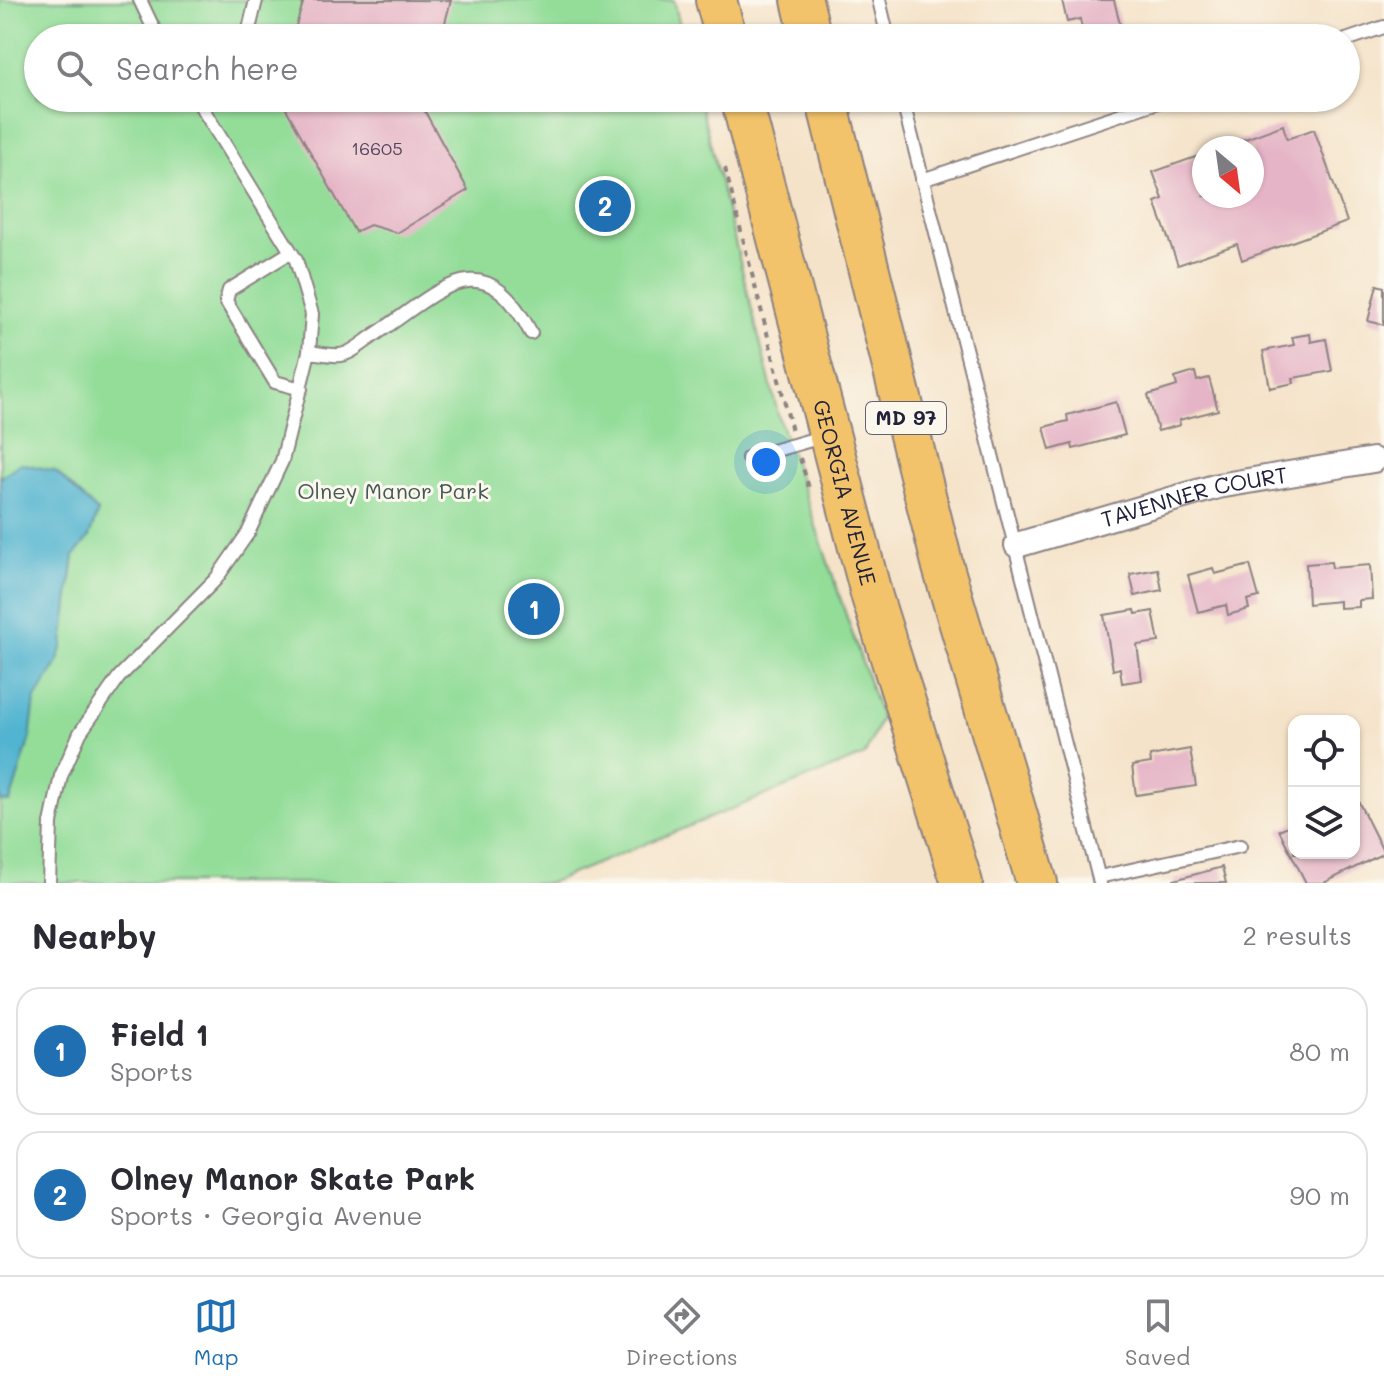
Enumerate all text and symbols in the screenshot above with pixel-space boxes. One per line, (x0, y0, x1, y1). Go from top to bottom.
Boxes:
search box (24, 24, 1360, 112)
icon: search (52, 46, 96, 90)
text: Search here (116, 48, 299, 88)
house number: 16605 (351, 136, 403, 160)
north arrow (1192, 136, 1264, 208)
pin: 2 (579, 176, 631, 236)
street label: GEORGIA AVENUE (807, 396, 883, 589)
road number: MD 97 (866, 402, 946, 434)
your location (746, 442, 786, 482)
street label: TAVENNER COURT (1097, 460, 1290, 534)
park label: Olney Manor Park (297, 476, 489, 505)
pin: 1 (508, 579, 560, 639)
map controls (1288, 715, 1360, 859)
button: locate (1288, 715, 1360, 787)
button: layers (1288, 787, 1360, 859)
text: Nearby (32, 913, 157, 958)
text: 2 results (1243, 918, 1352, 952)
text: Field 1 (110, 1014, 208, 1054)
text: 1 (54, 1034, 66, 1068)
text: 80 m (1289, 1034, 1350, 1068)
text: Sports (110, 1054, 193, 1088)
text: Olney Manor Skate Park (110, 1158, 475, 1198)
text: 2 (53, 1178, 67, 1212)
text: 90 m (1290, 1178, 1350, 1212)
text: Sports · Georgia Avenue (110, 1198, 423, 1232)
tab: Map (194, 1294, 239, 1371)
tab: Directions (626, 1294, 738, 1371)
tab: Saved (1125, 1294, 1190, 1371)

